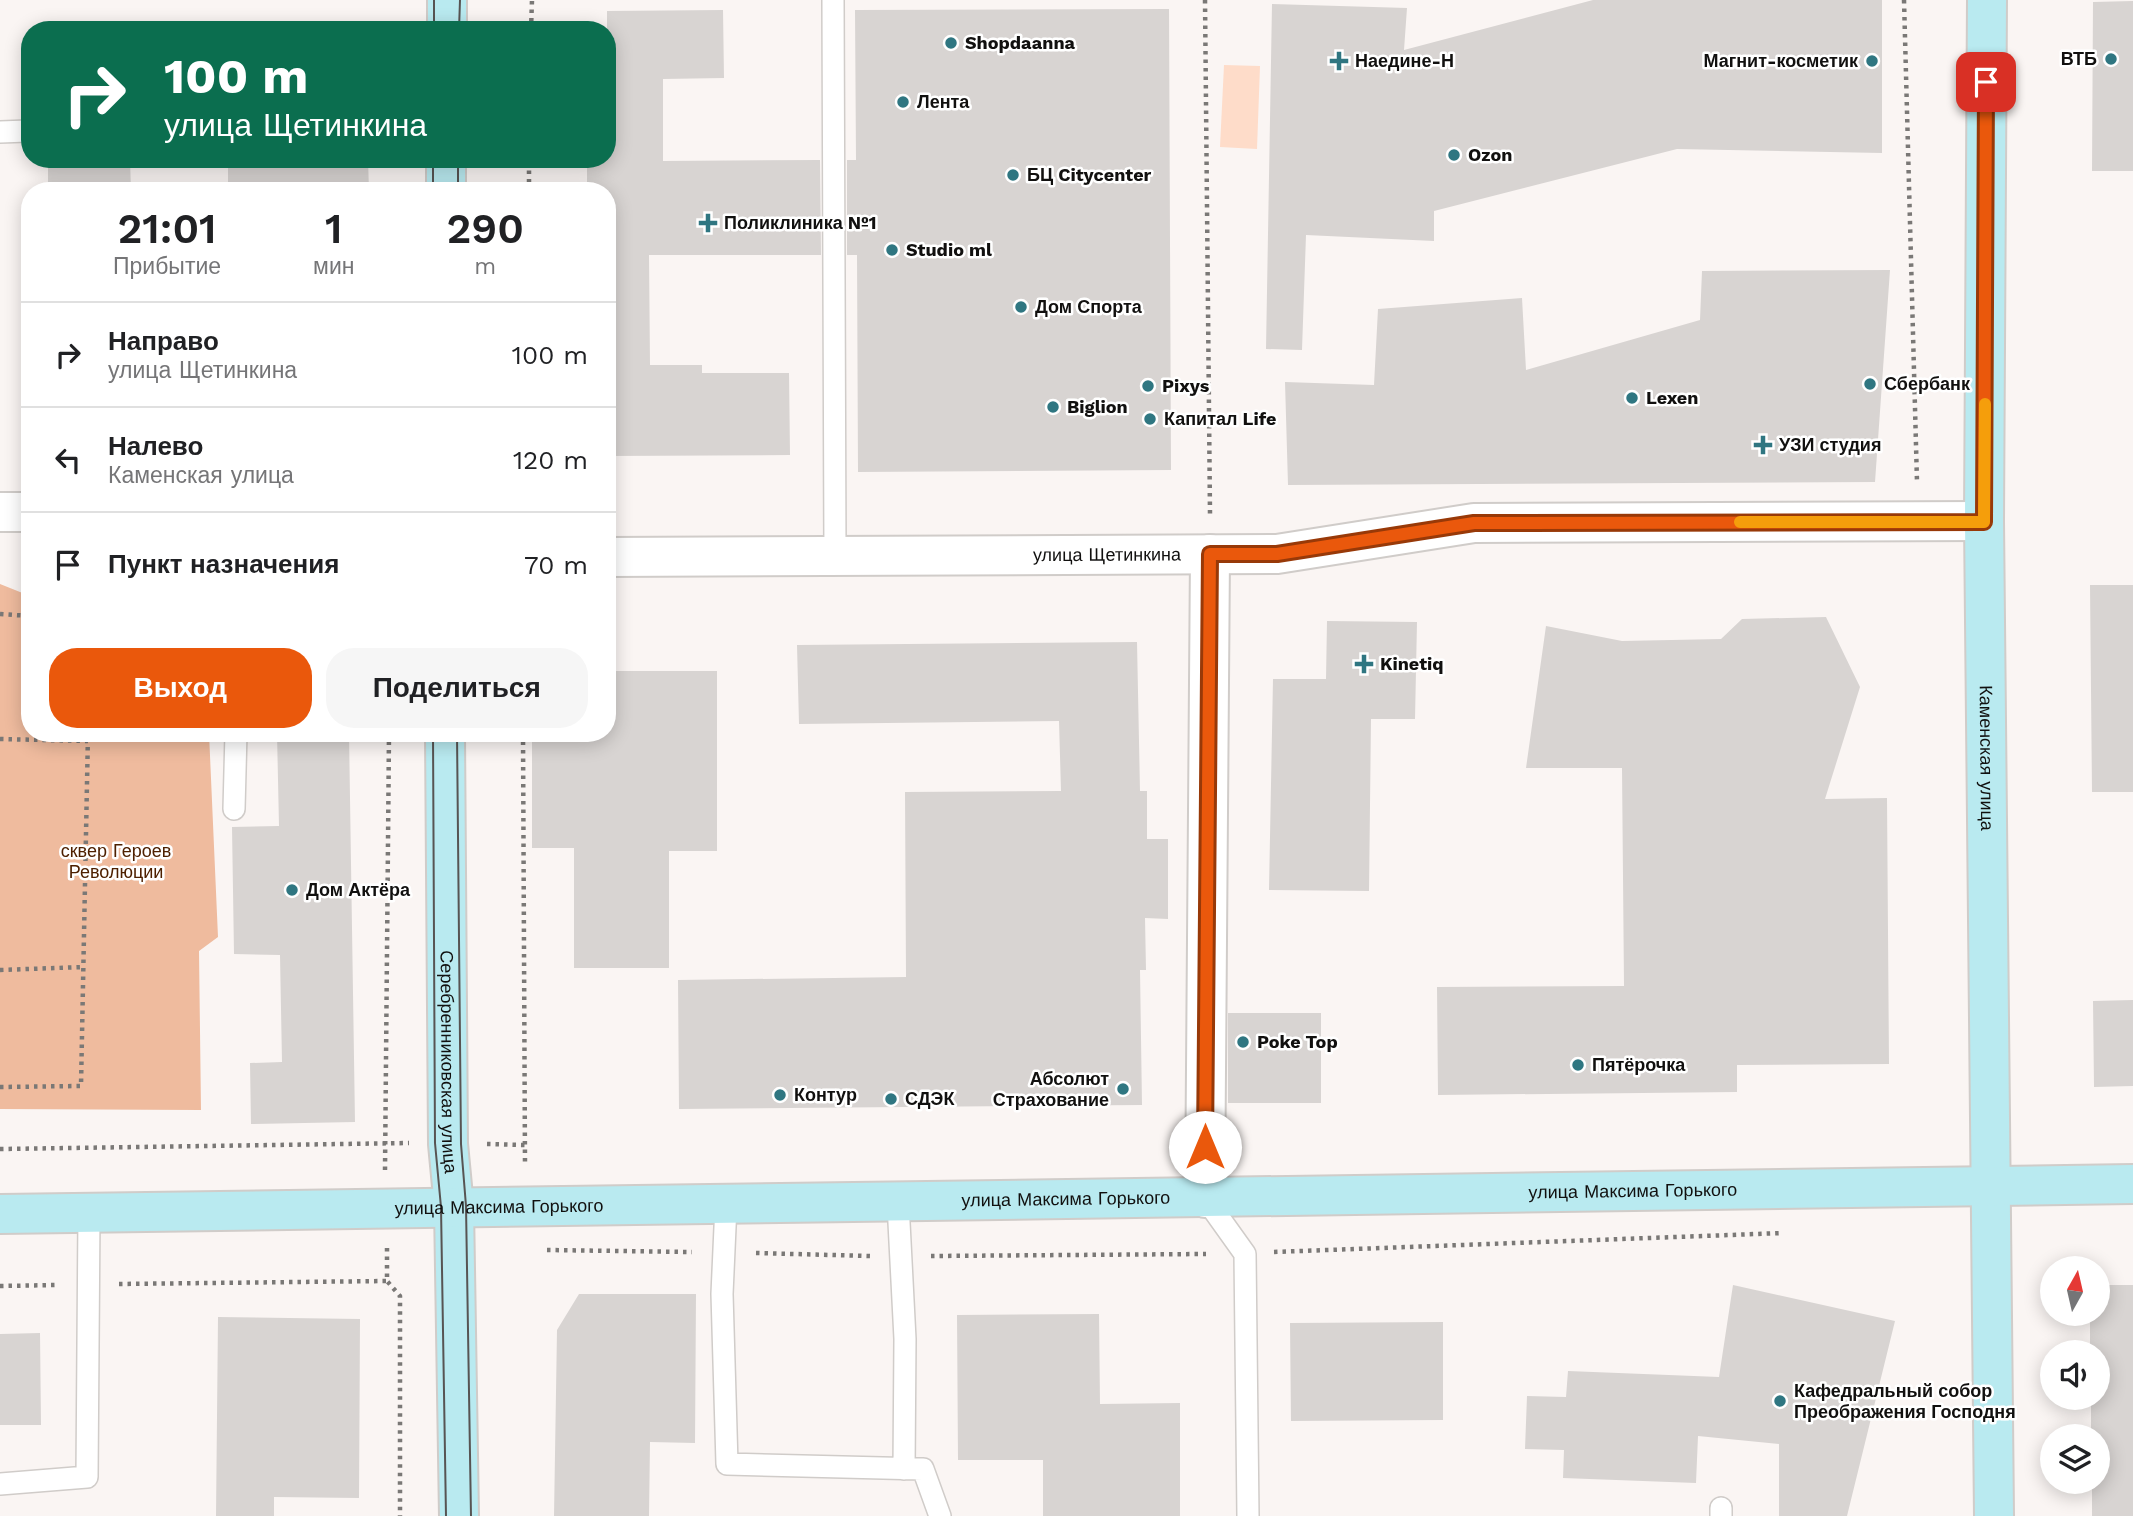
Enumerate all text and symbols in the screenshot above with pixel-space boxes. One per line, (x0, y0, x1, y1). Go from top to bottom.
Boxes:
place label: Shopdaanna (965, 32, 1076, 53)
marker: Shopdaanna (943, 35, 959, 51)
text: 100 m (164, 47, 308, 105)
place label: ВТБ (2061, 48, 2097, 69)
icon: right (49, 49, 140, 140)
place label: Наедине-Н (1355, 50, 1454, 71)
place label: Магнит-косметик (1704, 50, 1859, 71)
marker: Наедине-Н (1329, 51, 1349, 71)
marker: ВТБ (2103, 51, 2119, 67)
pin (1956, 52, 2016, 112)
marker: Магнит-косметик (1864, 53, 1880, 69)
icon: arrive (1967, 63, 2005, 101)
place label: Лента (917, 91, 970, 112)
marker: Лента (895, 94, 911, 110)
text: улица Щетинкина (164, 106, 427, 144)
place label: Ozon (1468, 144, 1512, 165)
marker: Ozon (1446, 147, 1462, 163)
place label: БЦ Citycenter (1027, 164, 1152, 185)
marker: БЦ Citycenter (1005, 167, 1021, 183)
text: 21:01 (118, 204, 217, 253)
text: 1 (325, 204, 343, 253)
text: 290 (446, 204, 524, 253)
place label: Поликлиника №1 (724, 212, 877, 233)
marker: Поликлиника №1 (698, 213, 718, 233)
place label: Studio ml (906, 239, 992, 260)
marker: Studio ml (884, 242, 900, 258)
text: Прибытие (113, 253, 221, 280)
text: мин (313, 253, 354, 280)
text: m (474, 253, 496, 280)
place label: Дом Спорта (1035, 296, 1143, 317)
marker: Дом Спорта (1013, 299, 1029, 315)
text: Направо (108, 326, 219, 356)
icon: right (49, 336, 87, 374)
text: 100 m (512, 340, 588, 370)
text: улица Щетинкина (108, 357, 297, 384)
place label: Сбербанк (1884, 373, 1971, 394)
place label: Pixys (1162, 375, 1210, 396)
marker: Сбербанк (1862, 376, 1878, 392)
marker: Pixys (1140, 378, 1156, 394)
place label: Lexen (1646, 387, 1698, 408)
marker: Lexen (1624, 390, 1640, 406)
place label: Biglion (1067, 396, 1128, 417)
marker: Biglion (1045, 399, 1061, 415)
place label: Капитал Life (1164, 408, 1276, 429)
marker: Капитал Life (1142, 411, 1158, 427)
text: Налево (108, 431, 203, 461)
place label: УЗИ студия (1779, 434, 1881, 455)
marker: УЗИ студия (1753, 435, 1773, 455)
icon: left (49, 441, 87, 479)
text: 120 m (513, 445, 588, 475)
text: Каменская улица (108, 462, 294, 489)
street label: улица Щетинкина (1033, 543, 1182, 565)
icon: arrive (49, 546, 87, 584)
text: Пункт назначения (108, 549, 339, 579)
text: 70 m (524, 550, 588, 580)
button: Выход (49, 648, 312, 728)
button: Поделиться (326, 648, 588, 728)
place label: Kinetiq (1380, 653, 1444, 674)
marker: Kinetiq (1354, 654, 1374, 674)
street label: Каменская улица (1976, 685, 1998, 832)
park label: сквер Героев Революции (61, 840, 171, 882)
place label: Дом Актёра (306, 879, 411, 900)
marker: Дом Актёра (284, 882, 300, 898)
street label: Серебренниковская улица (437, 950, 462, 1175)
place label: Poke Top (1257, 1031, 1338, 1052)
marker: Poke Top (1235, 1034, 1251, 1050)
place label: Пятёрочка (1592, 1054, 1686, 1075)
marker: Пятёрочка (1570, 1057, 1586, 1073)
place label: Абсолют Страхование (993, 1068, 1109, 1110)
marker: Абсолют Страхование (1115, 1081, 1131, 1097)
place label: Контур (794, 1084, 857, 1105)
marker: Контур (772, 1087, 788, 1103)
place label: СДЭК (905, 1088, 955, 1109)
marker: СДЭК (883, 1091, 899, 1107)
position arrow (1168, 1110, 1242, 1184)
street label: улица Максима Горького (1528, 1179, 1737, 1203)
street label: улица Максима Горького (961, 1187, 1170, 1210)
street label: улица Максима Горького (394, 1195, 603, 1218)
north arrow (2040, 1256, 2110, 1326)
map controls (2040, 1256, 2110, 1494)
button: sound (2040, 1340, 2110, 1410)
place label: Кафедральный собор Преображения Господня (1794, 1380, 2016, 1422)
marker: Кафедральный собор Преображения Господня (1772, 1393, 1788, 1409)
button: layers (2040, 1424, 2110, 1494)

